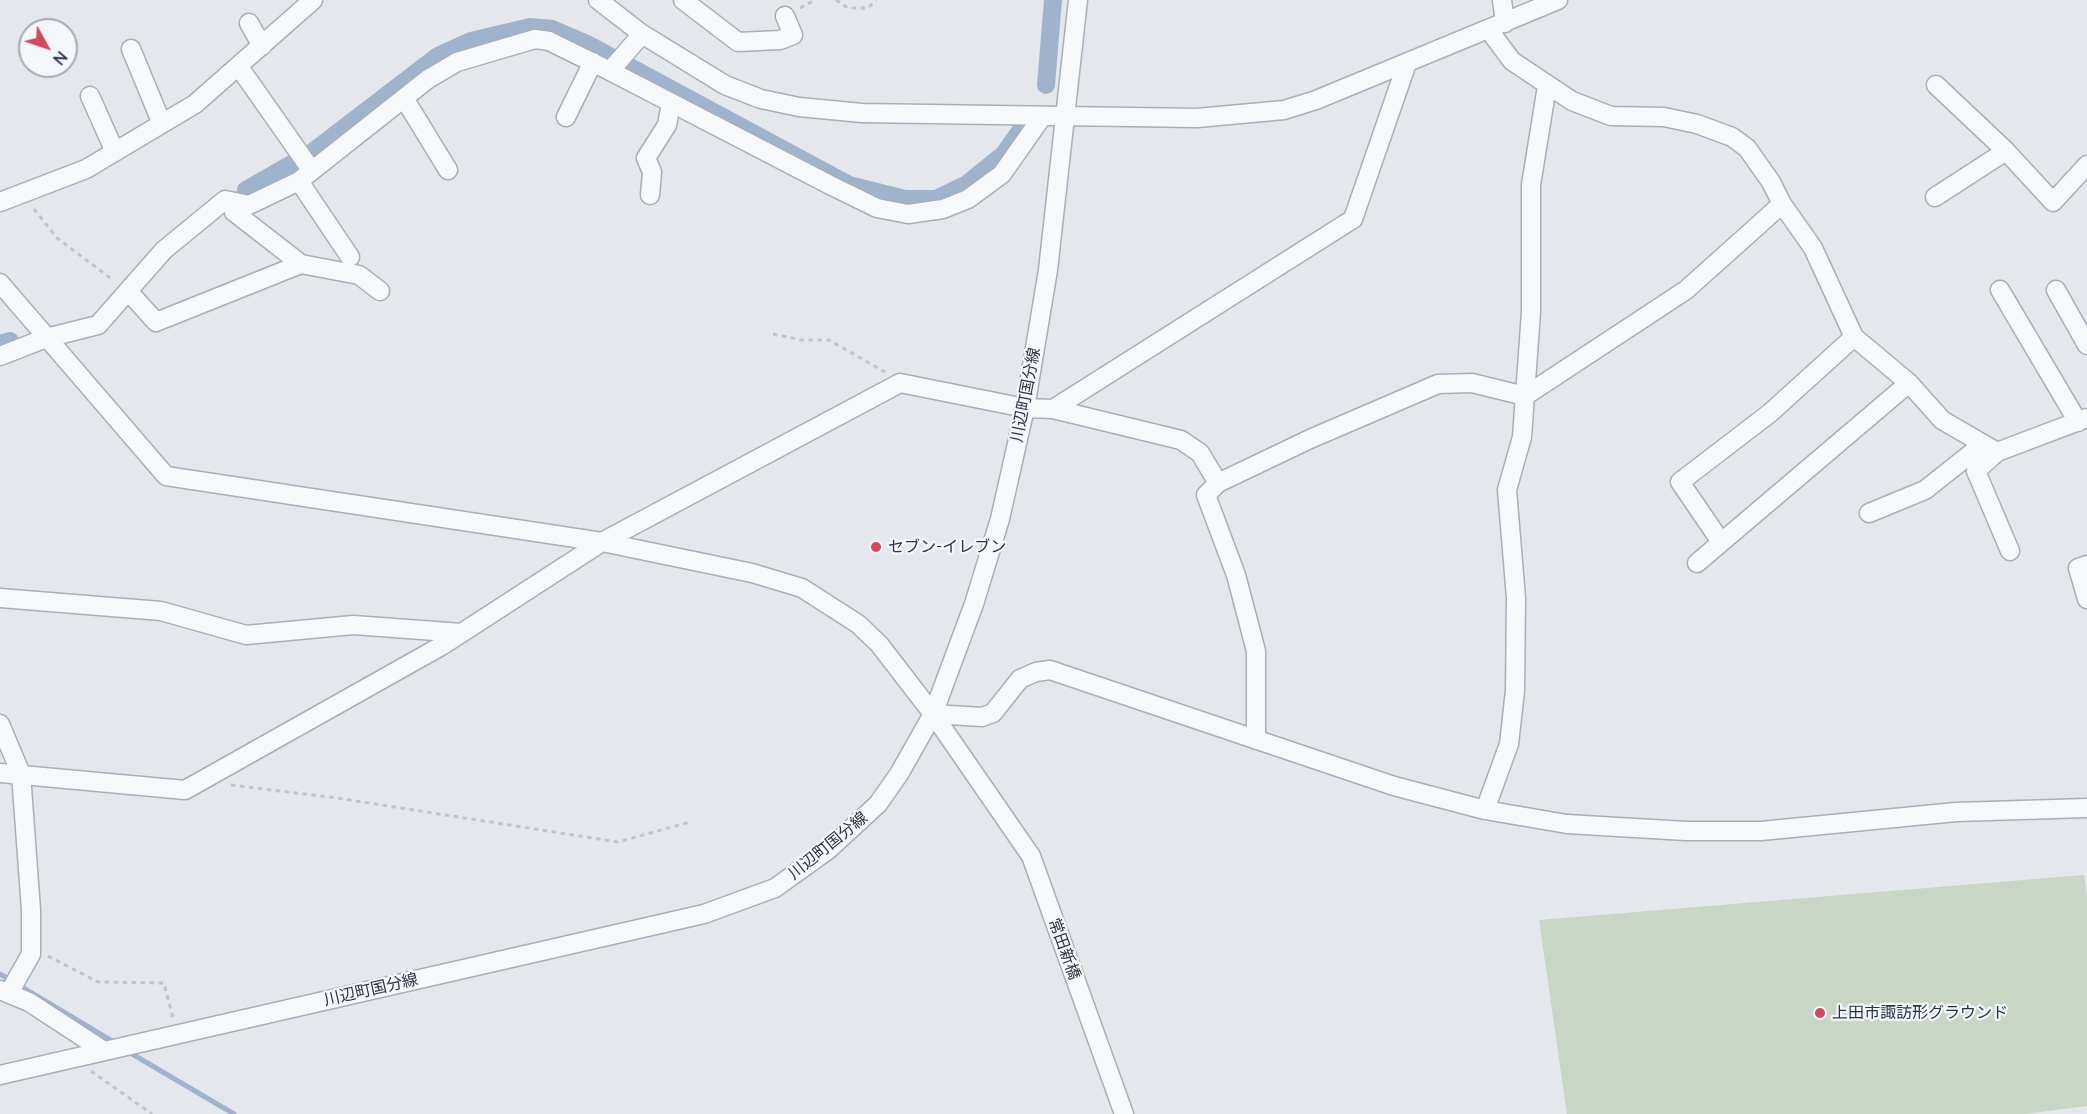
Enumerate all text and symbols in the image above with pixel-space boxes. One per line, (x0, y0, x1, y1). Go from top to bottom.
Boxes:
north arrow (18, 18, 78, 78)
text: N (49, 47, 72, 69)
street label: 川辺町国分線 (1007, 346, 1045, 444)
place label: セブン-イレブン (888, 537, 1006, 557)
marker: セブン-イレブン (869, 540, 883, 554)
street label: 川辺町国分線 (785, 808, 871, 884)
street label: 常田新橋 (1044, 916, 1084, 982)
street label: 川辺町国分線 (322, 970, 420, 1010)
place label: 上田市諏訪形グラウンド (1832, 1003, 2008, 1023)
marker: 上田市諏訪形グラウンド (1813, 1006, 1827, 1020)

